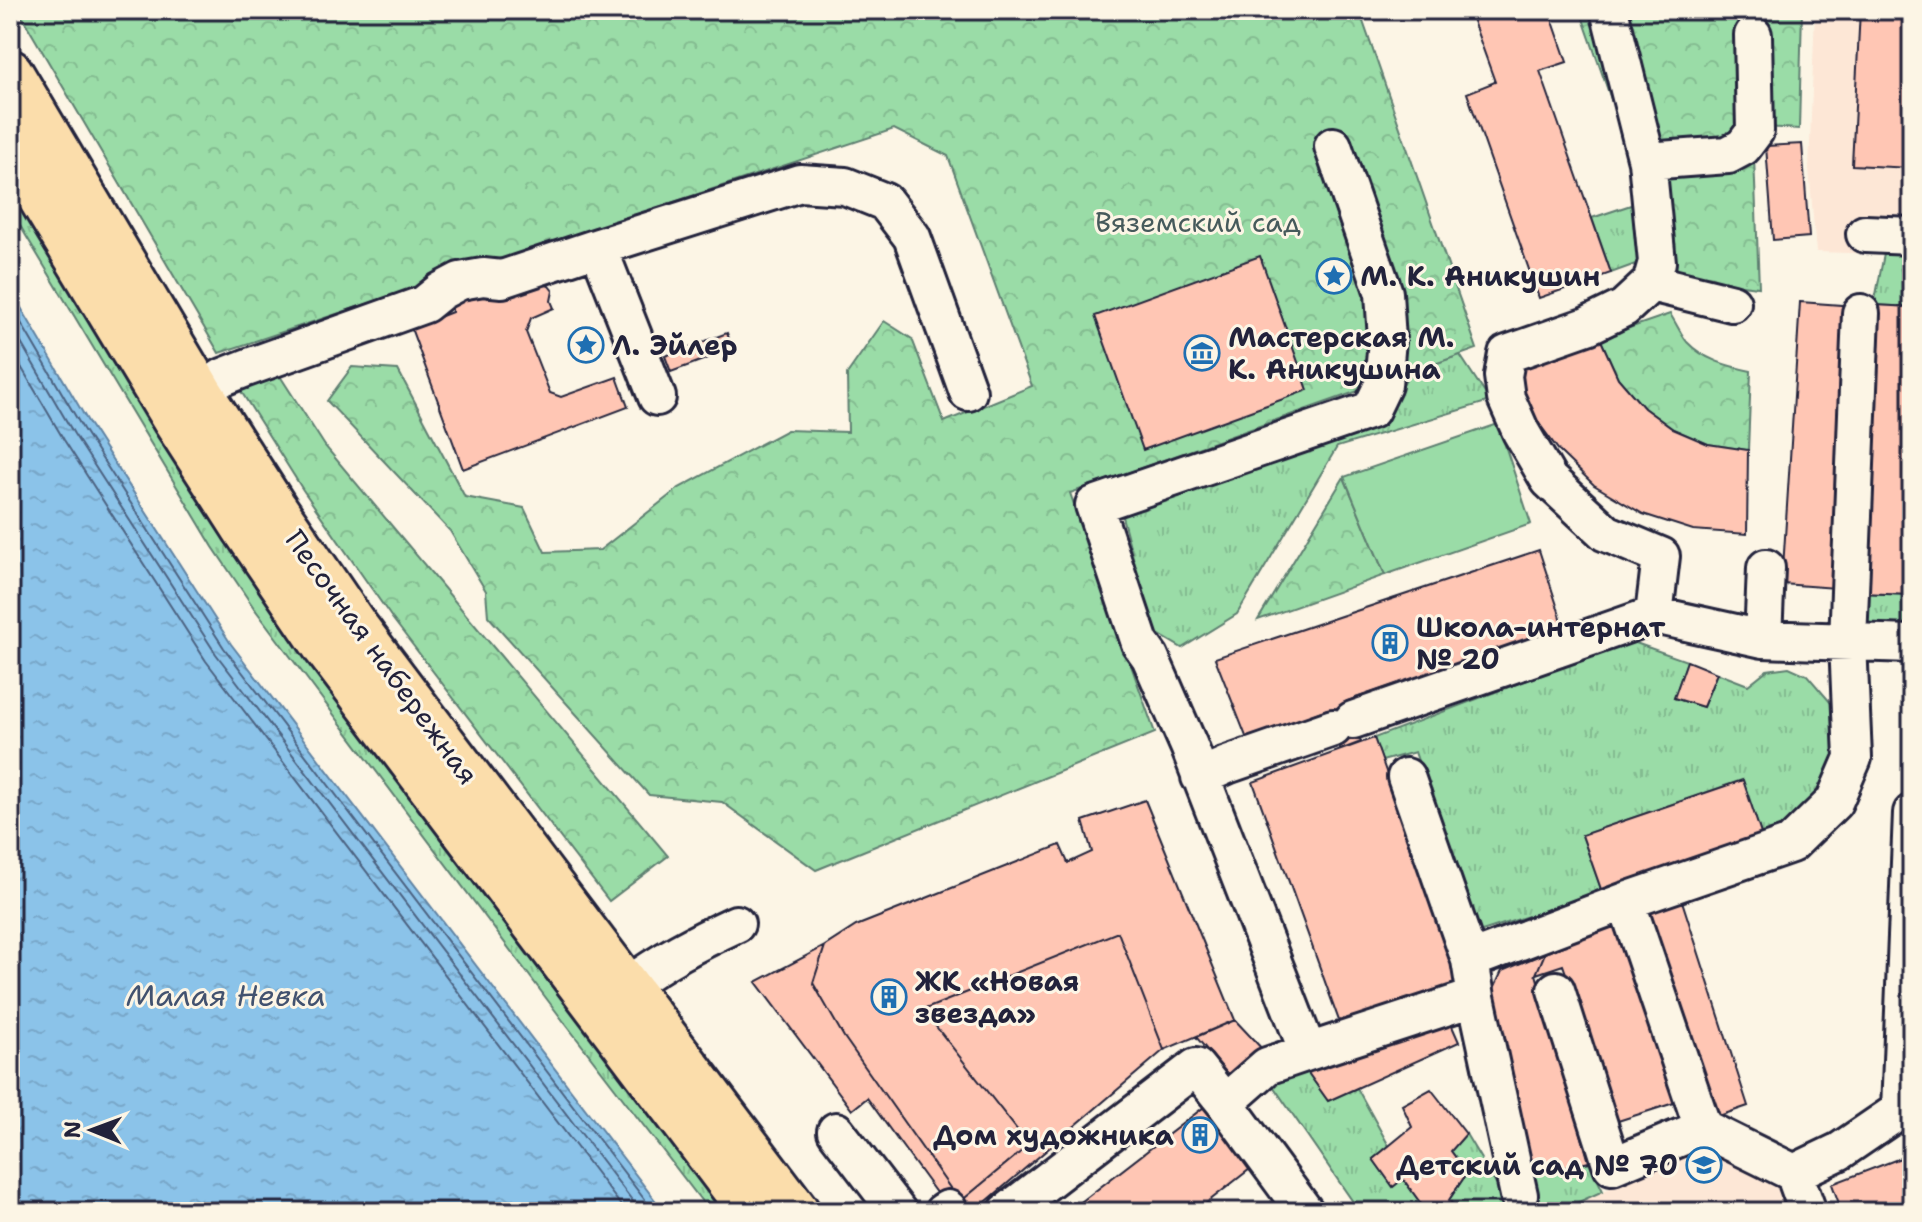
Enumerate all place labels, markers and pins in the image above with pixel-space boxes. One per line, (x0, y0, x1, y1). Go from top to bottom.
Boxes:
place icon: М. К. Аникушин (1315, 257, 1353, 295)
place label: М. К. Аникушин (1360, 257, 1600, 295)
place label: Мастерская М. К. Аникушина (1228, 318, 1455, 388)
place icon: Л. Эйлер (567, 326, 605, 364)
place label: Л. Эйлер (612, 326, 737, 364)
museum icon: Мастерская М. К. Аникушина (1183, 334, 1221, 372)
place label: Школа-интернат № 20 (1416, 608, 1665, 678)
building icon: Школа-интернат № 20 (1371, 624, 1409, 662)
place label: ЖК «Новая звезда» (915, 962, 1079, 1032)
building icon: ЖК «Новая звезда» (870, 978, 908, 1016)
place label: Дом художника (933, 1116, 1174, 1154)
building icon: Дом художника (1181, 1116, 1219, 1154)
place label: Детский сад № 70 (1396, 1146, 1678, 1184)
school or university icon: Детский сад № 70 (1685, 1146, 1723, 1184)

